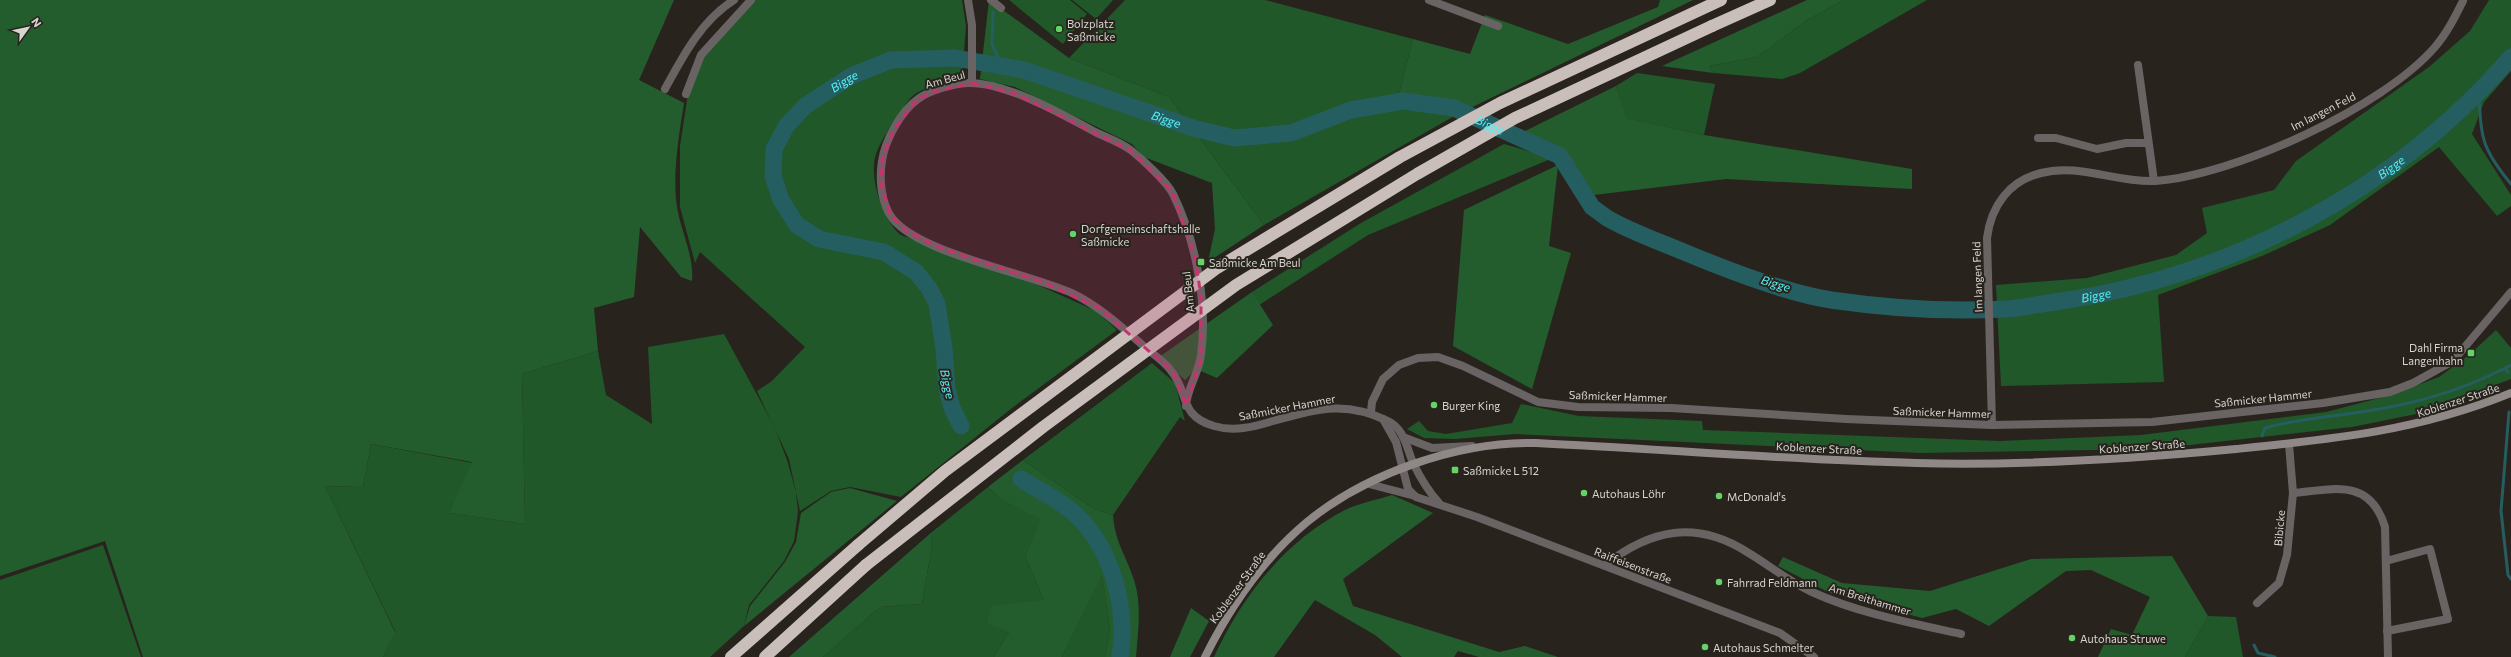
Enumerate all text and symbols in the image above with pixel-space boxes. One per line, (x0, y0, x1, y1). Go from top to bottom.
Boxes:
north arrow (8, 8, 48, 48)
text: N (29, 15, 45, 29)
place label: Bolzplatz Saßmicke (1067, 17, 1115, 43)
marker: Bolzplatz Saßmicke (1054, 24, 1064, 34)
water label: Bigge (828, 67, 860, 95)
street label: Am Beul (923, 67, 967, 91)
street label: Im langen Feld (2289, 89, 2357, 133)
water label: Bigge (1150, 107, 1183, 131)
water label: Bigge (1474, 112, 1507, 137)
water label: Bigge (2375, 152, 2408, 181)
place label: Dorfgemeinschaftshalle Saßmicke (1081, 222, 1201, 248)
marker: Dorfgemeinschaftshalle Saßmicke (1068, 229, 1078, 239)
street label: Im langen Feld (1969, 241, 1985, 313)
place label: Saßmicke Am Beul (1209, 256, 1301, 269)
marker: Saßmicke Am Beul (1196, 257, 1206, 267)
street label: Am Beul (1179, 271, 1197, 313)
water label: Bigge (1760, 272, 1793, 294)
water label: Bigge (2080, 285, 2113, 305)
place label: Dahl Firma Langenhahn (2402, 341, 2463, 367)
marker: Dahl Firma Langenhahn (2466, 348, 2476, 358)
water label: Bigge (938, 368, 958, 401)
street label: Koblenzer Straße (2415, 380, 2501, 419)
street label: Saßmicker Hammer (2214, 386, 2313, 410)
street label: Saßmicker Hammer (1569, 388, 1668, 404)
street label: Saßmicker Hammer (1238, 391, 1337, 423)
place label: Burger King (1442, 399, 1500, 412)
marker: Burger King (1429, 400, 1439, 410)
street label: Saßmicker Hammer (1893, 404, 1992, 420)
street label: Koblenzer Straße (2099, 436, 2186, 455)
street label: Koblenzer Straße (1776, 439, 1863, 457)
place label: Saßmicke L 512 (1463, 464, 1539, 477)
marker: Saßmicke L 512 (1450, 465, 1460, 475)
place label: Autohaus Löhr (1592, 487, 1666, 500)
marker: Autohaus Löhr (1579, 488, 1589, 498)
place label: McDonald's (1727, 490, 1786, 503)
marker: McDonald's (1714, 491, 1724, 501)
street label: Bibicke (2271, 509, 2287, 547)
street label: Raiffeisenstraße (1592, 544, 1674, 586)
street label: Koblenzer Straße (1206, 548, 1268, 626)
place label: Fahrrad Feldmann (1727, 576, 1817, 589)
marker: Fahrrad Feldmann (1714, 577, 1724, 587)
street label: Am Breithammer (1827, 580, 1913, 618)
place label: Autohaus Struwe (2080, 632, 2166, 645)
marker: Autohaus Struwe (2067, 633, 2077, 643)
place label: Autohaus Schmelter (1713, 641, 1815, 654)
marker: Autohaus Schmelter (1700, 642, 1710, 652)

